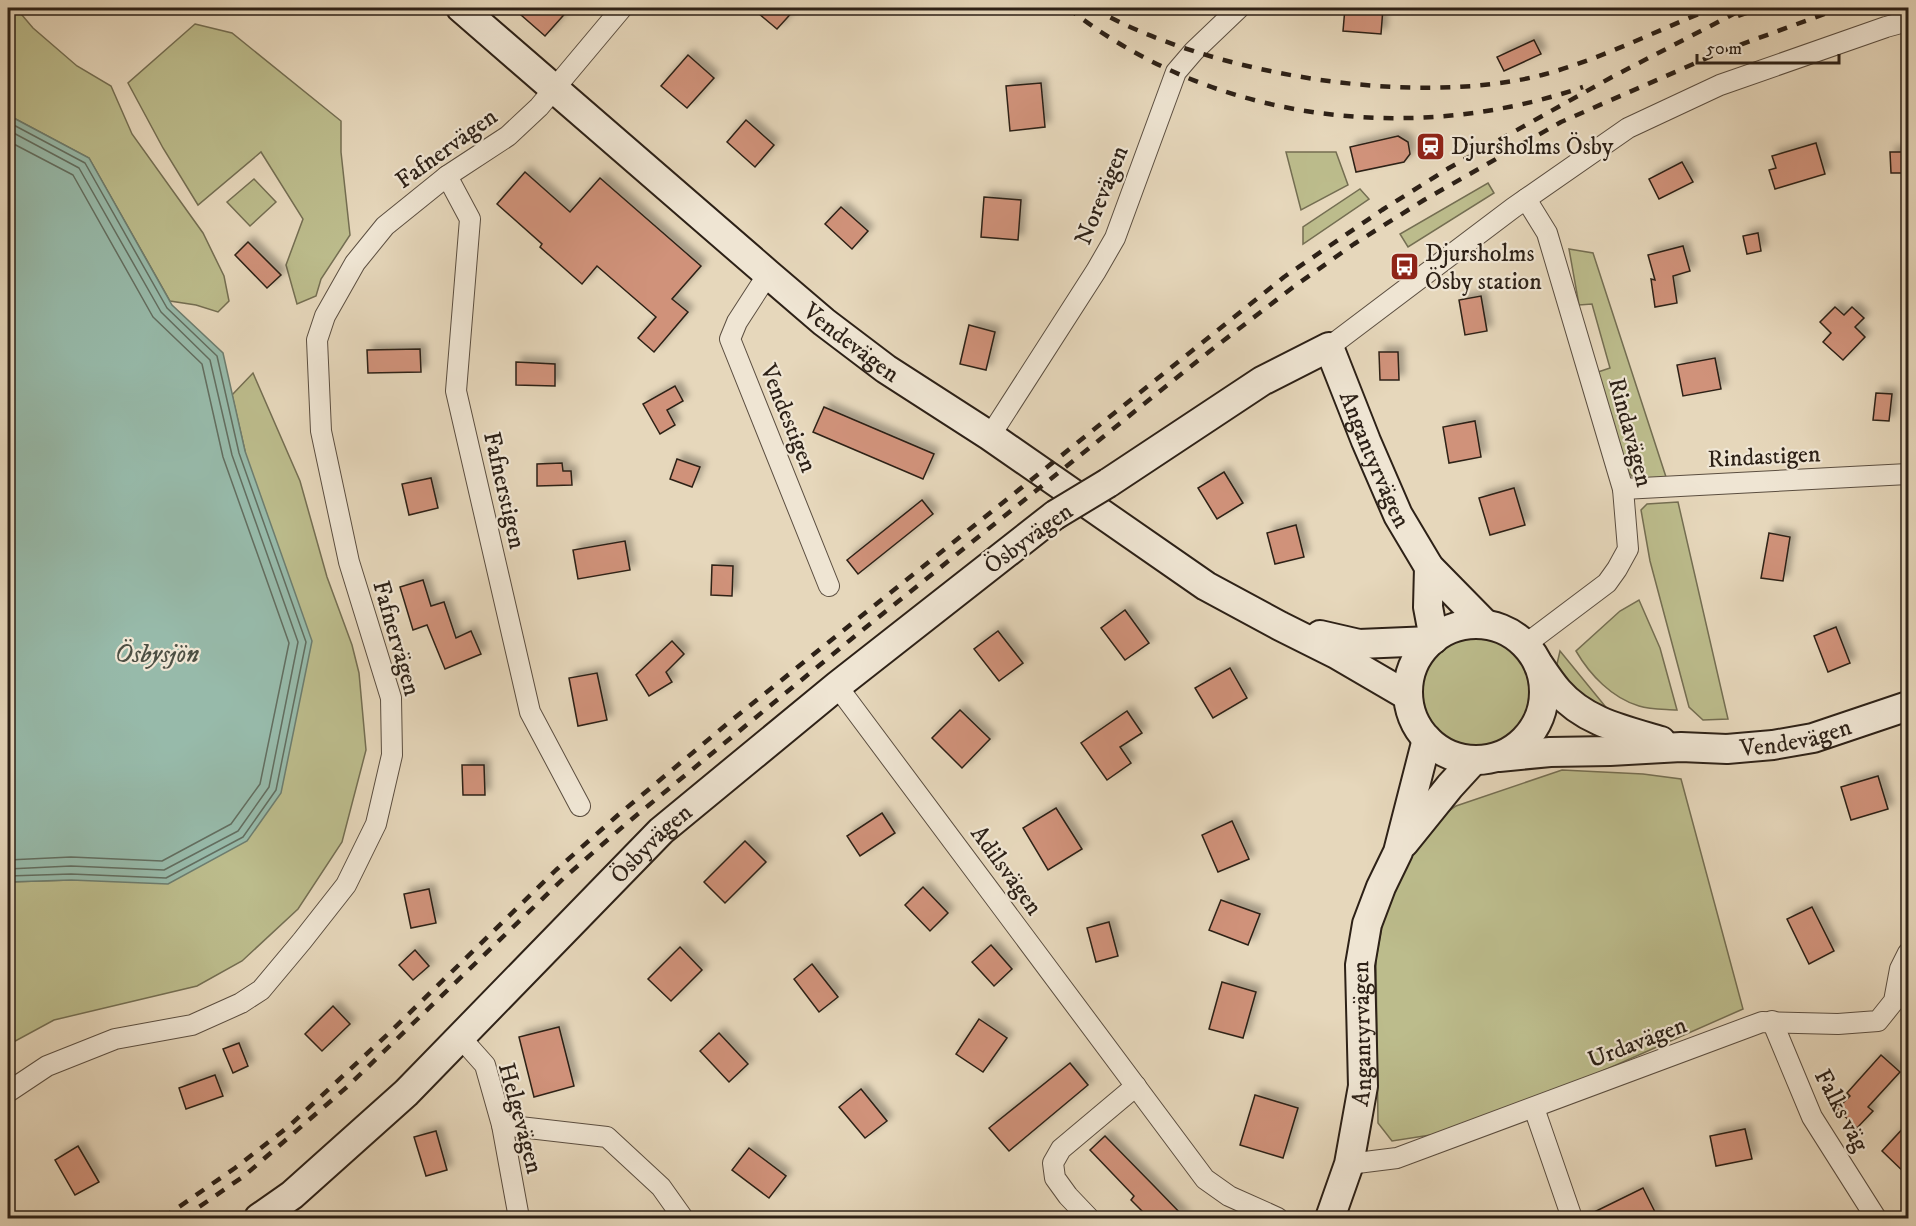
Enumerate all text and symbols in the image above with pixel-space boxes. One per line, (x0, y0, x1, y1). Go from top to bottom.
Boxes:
scale bar (1697, 27, 1840, 65)
text: 50 m (1706, 38, 1742, 60)
street label: Fafnervägen (390, 102, 504, 196)
station icon: Djursholms Ösby (1414, 130, 1446, 162)
place label: Djursholms Ösby (1451, 132, 1614, 162)
street label: Norevägen (1068, 141, 1136, 249)
place label: Djursholms Ösby station (1425, 239, 1542, 297)
bus stop icon: Djursholms Ösby station (1388, 251, 1420, 283)
street label: Vendevägen (796, 296, 905, 390)
street label: Vendestigen (752, 359, 824, 477)
street label: Rindavägen (1601, 374, 1659, 490)
street label: Angantyrvägen (1332, 387, 1417, 534)
street label: Fafnerstigen (476, 429, 532, 552)
street label: Rindastigen (1707, 439, 1822, 475)
street label: Ösbyvägen (978, 496, 1079, 581)
street label: Fafnervägen (365, 577, 427, 700)
water label: Ösbysjön (115, 638, 199, 671)
street label: Vendevägen (1738, 712, 1856, 764)
street label: Ösbyvägen (604, 797, 699, 890)
street label: Adilsvägen (964, 820, 1049, 922)
street label: Angantyrvägen (1346, 960, 1379, 1109)
street label: Urdavägen (1584, 1010, 1692, 1076)
street label: Helgevägen (491, 1060, 549, 1177)
street label: Falks väg (1807, 1064, 1875, 1157)

